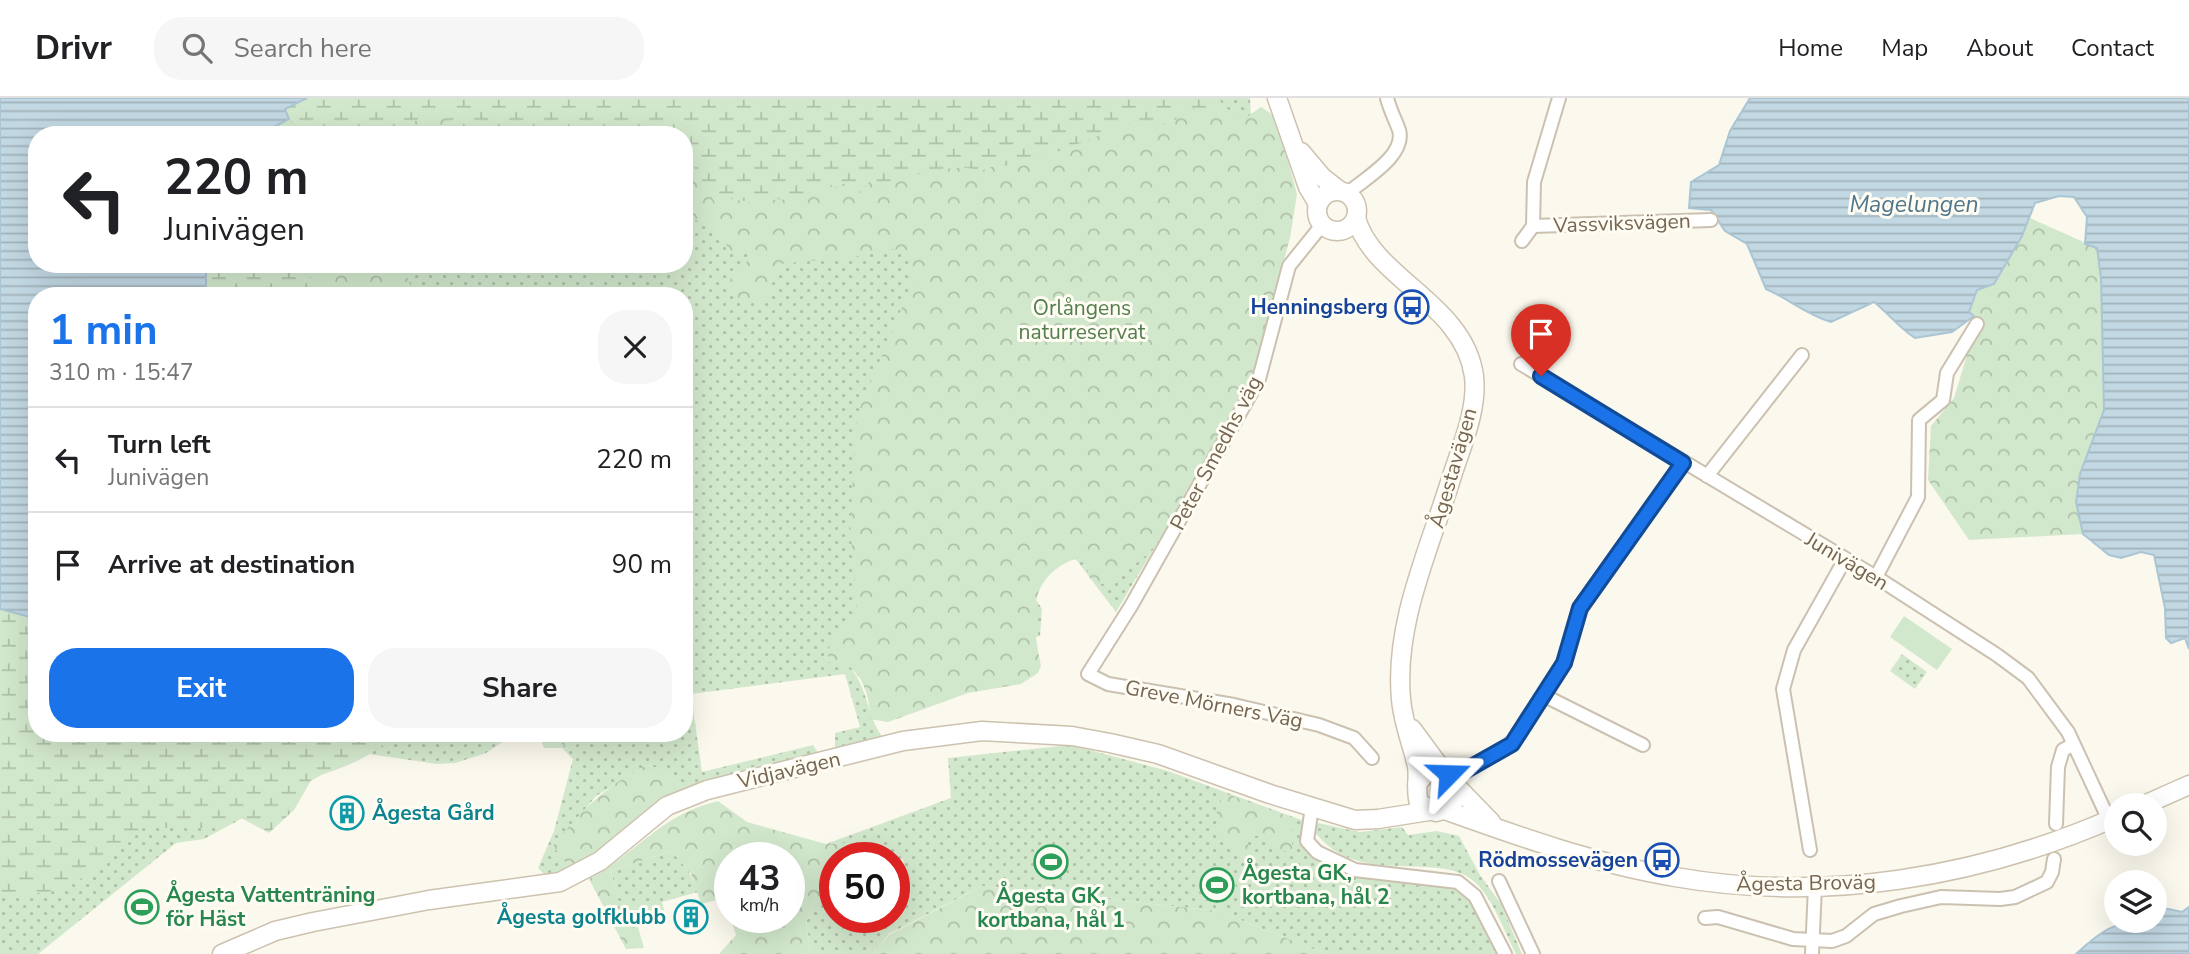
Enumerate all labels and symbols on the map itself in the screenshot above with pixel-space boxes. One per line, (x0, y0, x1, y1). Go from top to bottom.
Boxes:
water label: Magelungen (1849, 189, 1979, 220)
street label: Vassviksvägen (1552, 207, 1691, 239)
bus stop icon: Henningsberg (1393, 288, 1431, 326)
place label: Henningsberg (1251, 293, 1388, 321)
park label: Orlångens naturreservat (1019, 294, 1146, 346)
pin (1511, 304, 1571, 376)
street label: Peter Smedhs väg (1163, 371, 1269, 535)
street label: Ågestavägen (1421, 404, 1484, 532)
street label: Junivägen (1799, 525, 1894, 597)
street label: Greve Mörners Väg (1123, 673, 1305, 735)
position arrow (1412, 737, 1486, 811)
street label: Vidjavägen (734, 745, 843, 796)
building icon: Ågesta Gård (328, 794, 366, 832)
place label: Ågesta Gård (372, 797, 495, 827)
bus stop icon: Rödmossevägen (1643, 841, 1681, 879)
speed limit sign: 50 (819, 842, 910, 933)
sports icon: Ågesta GK, kortbana, hål 1 (1032, 843, 1070, 881)
place label: Rödmossevägen (1478, 846, 1638, 874)
place label: Ågesta GK, kortbana, hål 2 (1242, 857, 1390, 911)
sports icon: Ågesta GK, kortbana, hål 2 (1198, 866, 1236, 904)
street label: Ågesta Broväg (1736, 867, 1876, 898)
place label: Ågesta Vattenträning för Häst (166, 879, 376, 933)
place label: Ågesta GK, kortbana, hål 1 (977, 880, 1125, 934)
sports icon: Ågesta Vattenträning för Häst (123, 888, 161, 926)
building icon: Ågesta golfklubb (672, 898, 710, 936)
place label: Ågesta golfklubb (497, 901, 666, 931)

